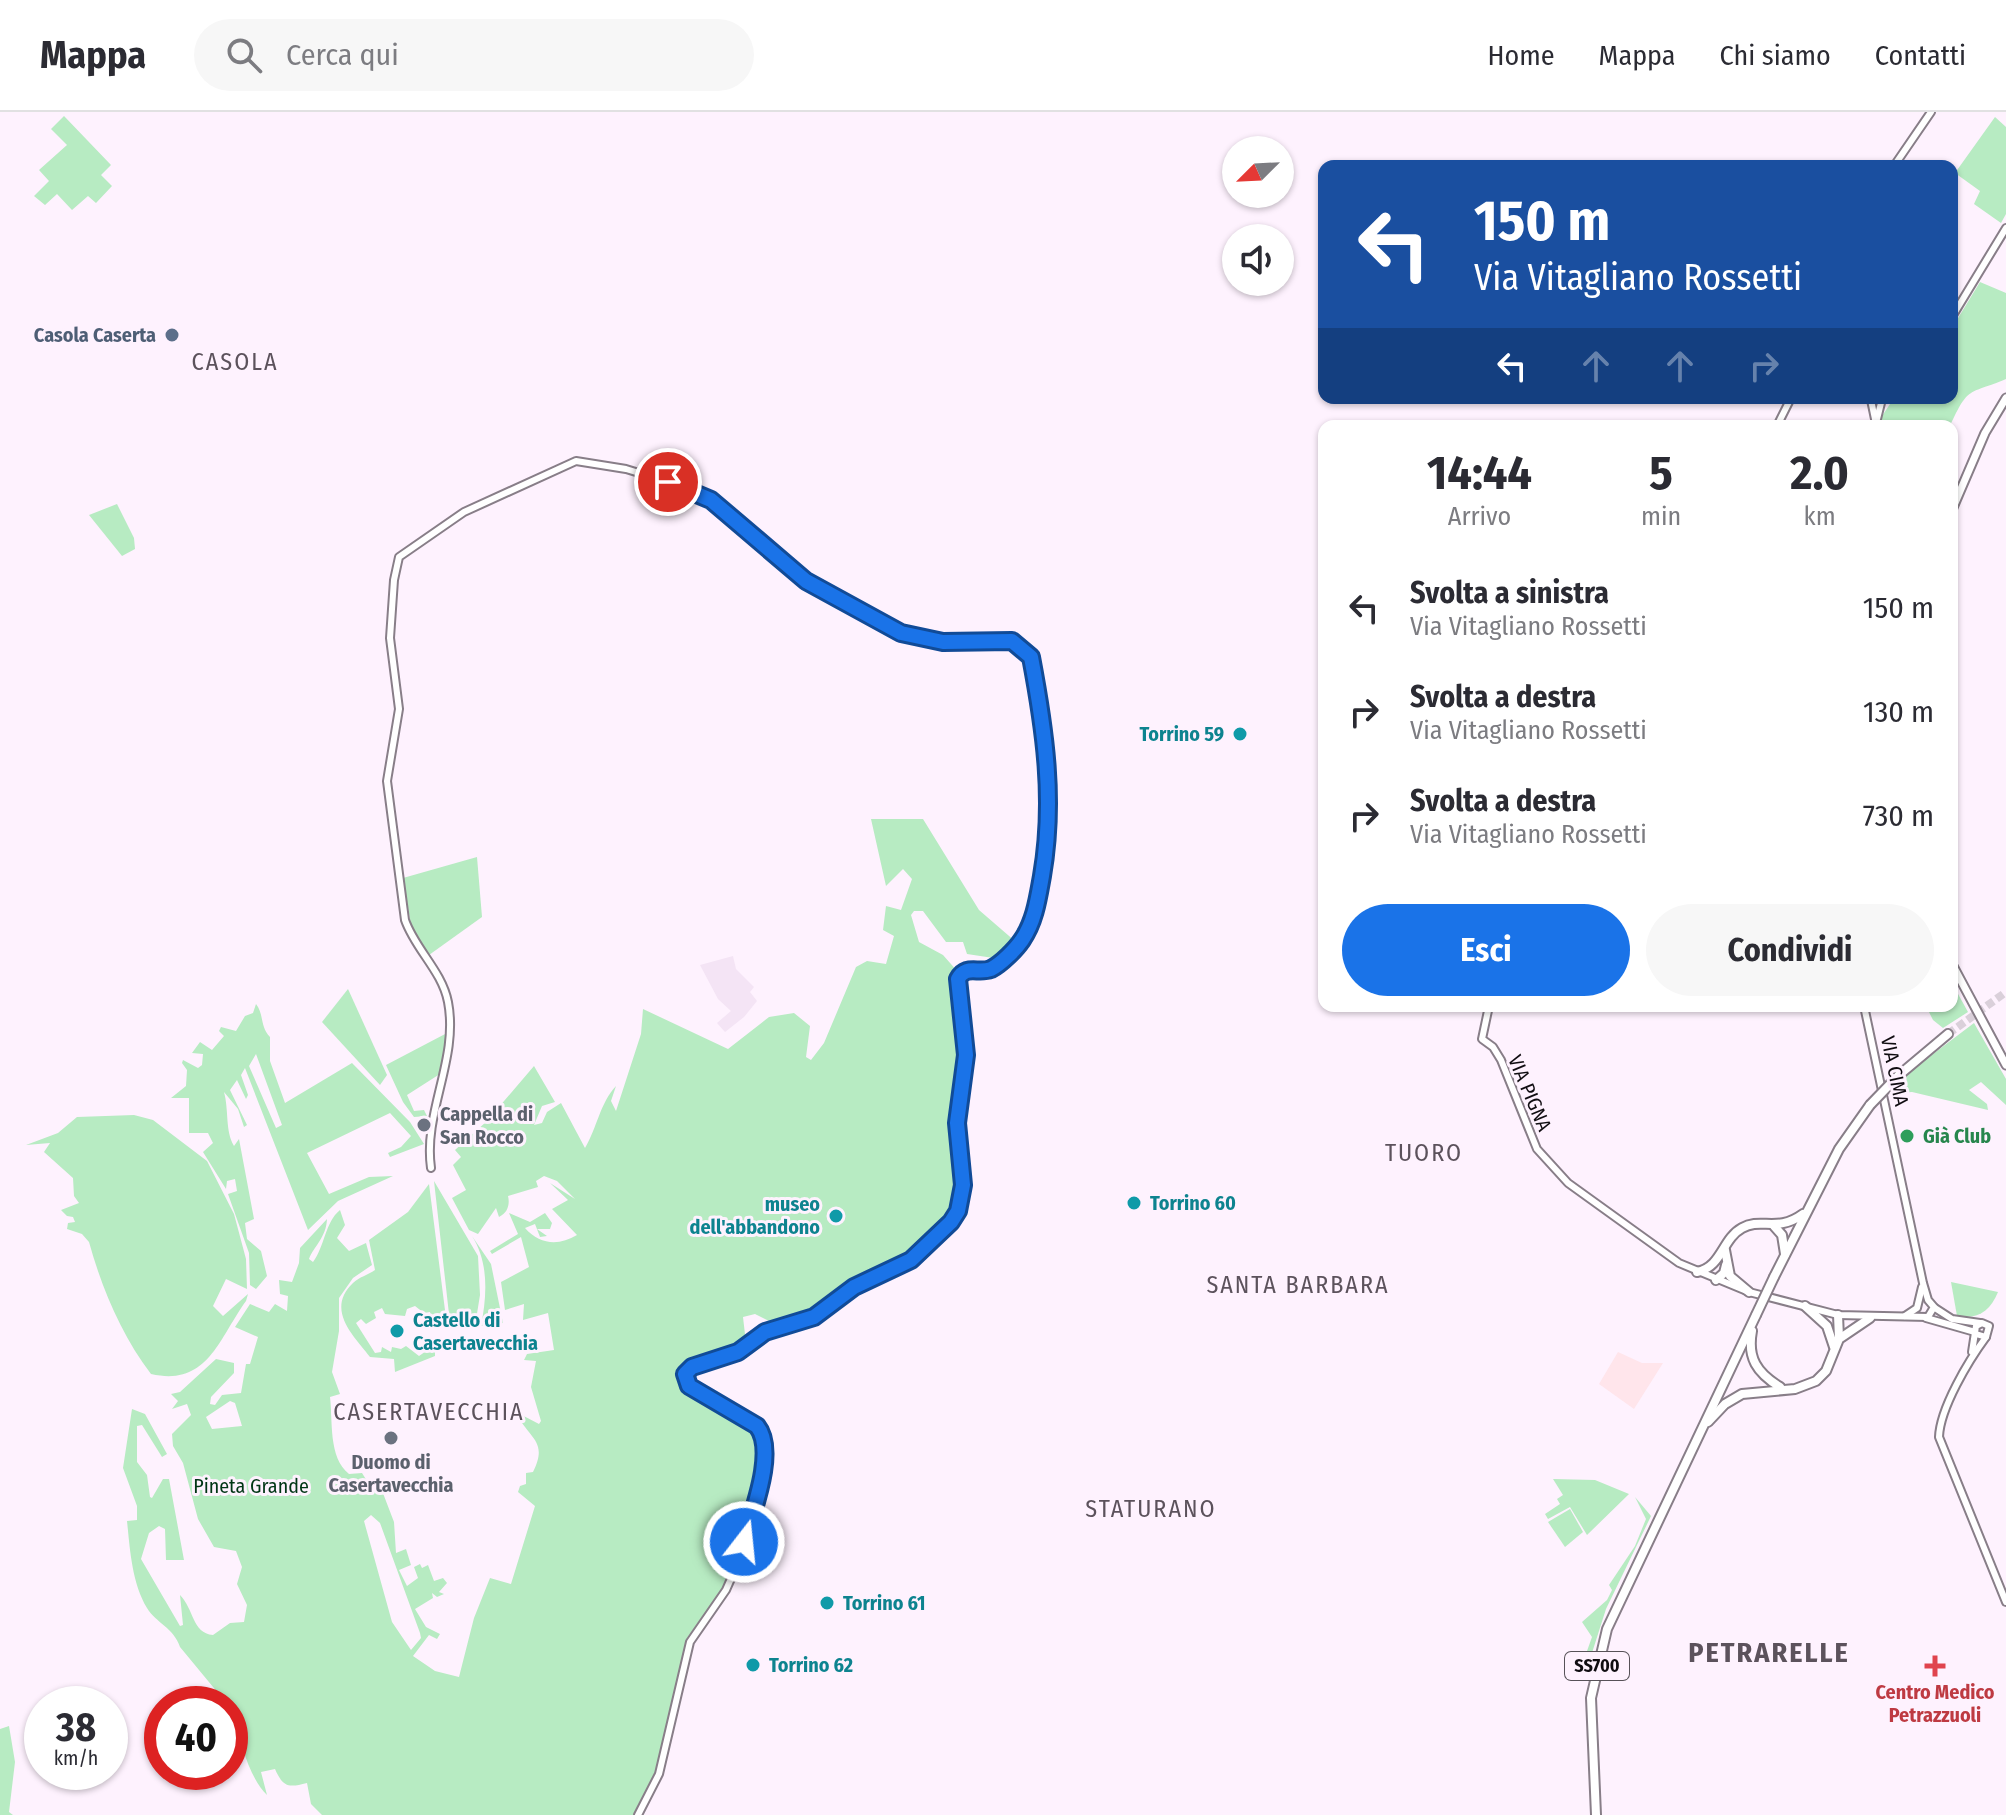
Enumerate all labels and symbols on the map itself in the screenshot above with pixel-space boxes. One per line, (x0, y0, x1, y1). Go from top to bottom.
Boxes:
north arrow (1222, 136, 1294, 208)
place label: Casola Caserta (34, 323, 156, 347)
marker: Casola Caserta (163, 326, 181, 344)
district label: CASOLA (191, 348, 279, 376)
pin (634, 448, 702, 516)
place label: Torrino 59 (1140, 722, 1224, 746)
marker: Torrino 59 (1231, 725, 1249, 743)
street label: VIA CIMA (1876, 1034, 1914, 1109)
street label: VIA PIGNA (1503, 1051, 1557, 1135)
place label: Cappella di San Rocco (440, 1102, 533, 1149)
marker: Cappella di San Rocco (415, 1116, 433, 1134)
place label: Già Club (1923, 1124, 1991, 1148)
marker: Già Club (1898, 1127, 1916, 1145)
district label: TUORO (1385, 1139, 1463, 1167)
place label: Torrino 60 (1150, 1191, 1236, 1215)
place label: museo dell'abbandono (690, 1192, 820, 1239)
marker: Torrino 60 (1125, 1194, 1143, 1212)
marker: museo dell'abbandono (827, 1207, 845, 1225)
district label: SANTA BARBARA (1206, 1271, 1390, 1299)
place label: Castello di Casertavecchia (413, 1308, 538, 1355)
marker: Castello di Casertavecchia (388, 1322, 406, 1340)
district label: CASERTAVECCHIA (333, 1398, 525, 1426)
marker: Duomo di Casertavecchia (382, 1429, 400, 1447)
place label: Duomo di Casertavecchia (329, 1450, 453, 1497)
park label: Pineta Grande (193, 1474, 309, 1498)
district label: STATURANO (1085, 1495, 1217, 1523)
position arrow (702, 1500, 786, 1584)
place label: Torrino 61 (843, 1591, 925, 1615)
marker: Torrino 61 (818, 1594, 836, 1612)
district label: PETRARELLE (1688, 1636, 1850, 1669)
road number: SS700 (1565, 1652, 1629, 1680)
place label: Torrino 62 (769, 1653, 853, 1677)
marker: Centro Medico Petrazzuoli (1924, 1655, 1946, 1677)
marker: Torrino 62 (744, 1656, 762, 1674)
place label: Centro Medico Petrazzuoli (1876, 1680, 1995, 1727)
speed limit sign: 40 (144, 1686, 248, 1790)

